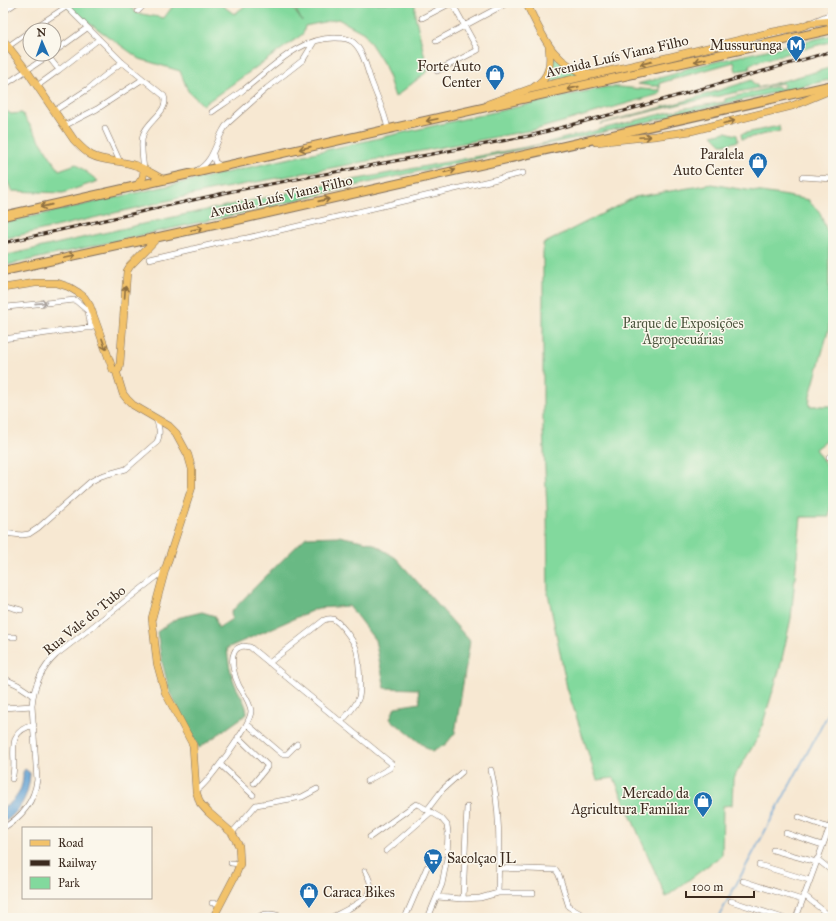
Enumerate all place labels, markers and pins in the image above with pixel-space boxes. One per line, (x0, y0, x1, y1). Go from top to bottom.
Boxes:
metro station icon: Mussurunga (785, 34, 807, 62)
place label: Mussurunga (710, 37, 782, 54)
place label: Forte Auto Center (417, 58, 482, 91)
shop icon: Forte Auto Center (484, 63, 506, 91)
place label: Paralela Auto Center (672, 146, 745, 179)
shop icon: Paralela Auto Center (747, 151, 769, 179)
place label: Mercado da Agricultura Familiar (570, 785, 690, 818)
shop icon: Mercado da Agricultura Familiar (692, 790, 714, 818)
supermarket icon: Sacolçao JL (422, 847, 444, 875)
place label: Sacolçao JL (447, 850, 516, 868)
shop icon: Caraca Bikes (298, 881, 320, 909)
place label: Caraca Bikes (323, 884, 395, 901)

